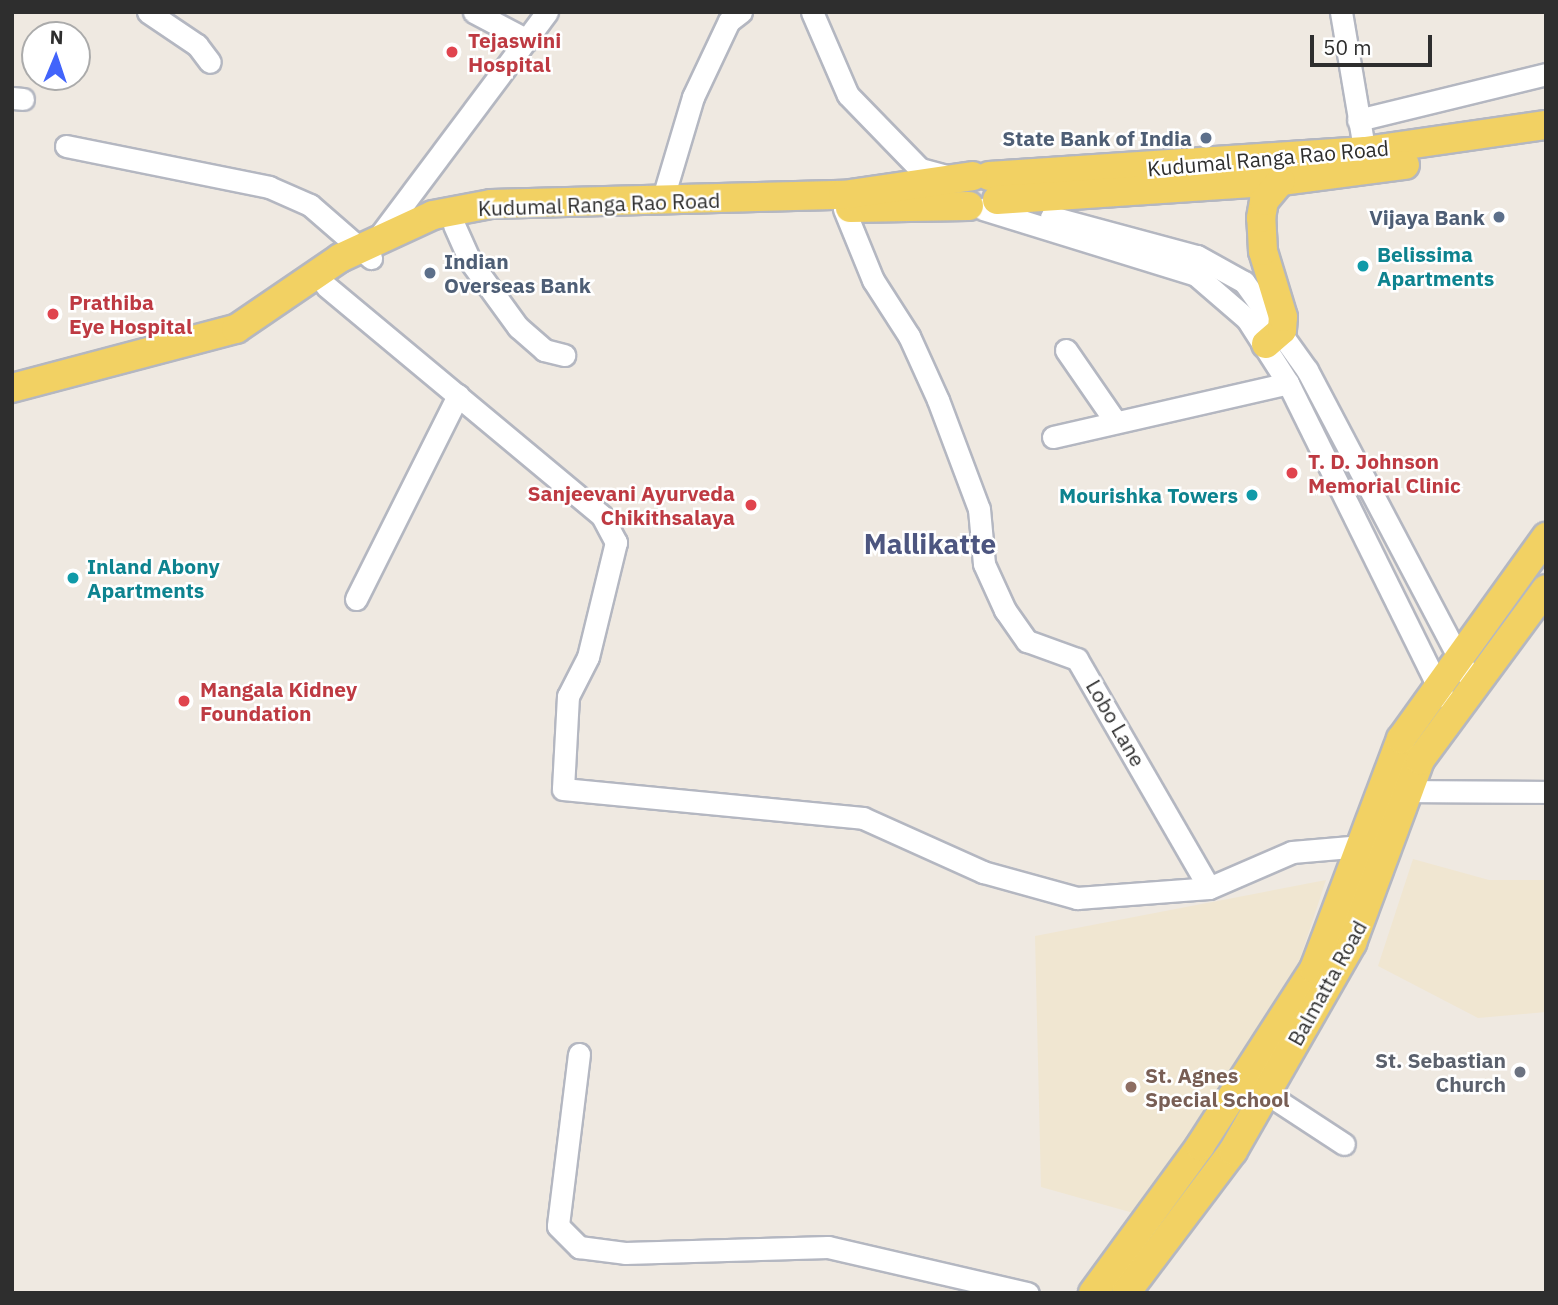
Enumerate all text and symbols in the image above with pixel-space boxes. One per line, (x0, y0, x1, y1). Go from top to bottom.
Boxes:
north arrow (21, 21, 91, 91)
scale bar (1313, 21, 1436, 65)
text: N (49, 25, 64, 49)
place label: Tejaswini Hospital (468, 27, 561, 77)
text: 50 m (1323, 33, 1372, 61)
marker: Tejaswini Hospital (442, 42, 462, 62)
place label: State Bank of India (1002, 125, 1192, 151)
marker: State Bank of India (1198, 130, 1214, 146)
street label: Kudumal Ranga Rao Road (1146, 135, 1390, 181)
street label: Kudumal Ranga Rao Road (477, 187, 721, 221)
place label: Vijaya Bank (1369, 204, 1485, 230)
marker: Vijaya Bank (1491, 209, 1507, 225)
place label: Belissima Apartments (1377, 241, 1494, 291)
place label: Indian Overseas Bank (444, 248, 591, 298)
marker: Belissima Apartments (1355, 258, 1371, 274)
marker: Indian Overseas Bank (422, 265, 438, 281)
place label: Prathiba Eye Hospital (69, 289, 192, 339)
marker: Prathiba Eye Hospital (43, 304, 63, 324)
place label: T. D. Johnson Memorial Clinic (1308, 448, 1461, 498)
marker: T. D. Johnson Memorial Clinic (1282, 463, 1302, 483)
place label: Sanjeevani Ayurveda Chikithsalaya (527, 480, 735, 530)
place label: Mourishka Towers (1059, 482, 1238, 508)
marker: Mourishka Towers (1244, 487, 1260, 503)
marker: Sanjeevani Ayurveda Chikithsalaya (741, 495, 761, 515)
district label: Mallikatte (864, 527, 996, 561)
place label: Inland Abony Apartments (87, 553, 220, 603)
marker: Inland Abony Apartments (65, 570, 81, 586)
street label: Lobo Lane (1081, 675, 1151, 771)
place label: Mangala Kidney Foundation (200, 676, 357, 726)
marker: Mangala Kidney Foundation (174, 691, 194, 711)
street label: Balmatta Road (1282, 916, 1372, 1050)
place label: St. Sebastian Church (1375, 1047, 1506, 1097)
place label: St. Agnes Special School (1145, 1062, 1289, 1112)
marker: St. Sebastian Church (1512, 1064, 1528, 1080)
marker: St. Agnes Special School (1123, 1079, 1139, 1095)

